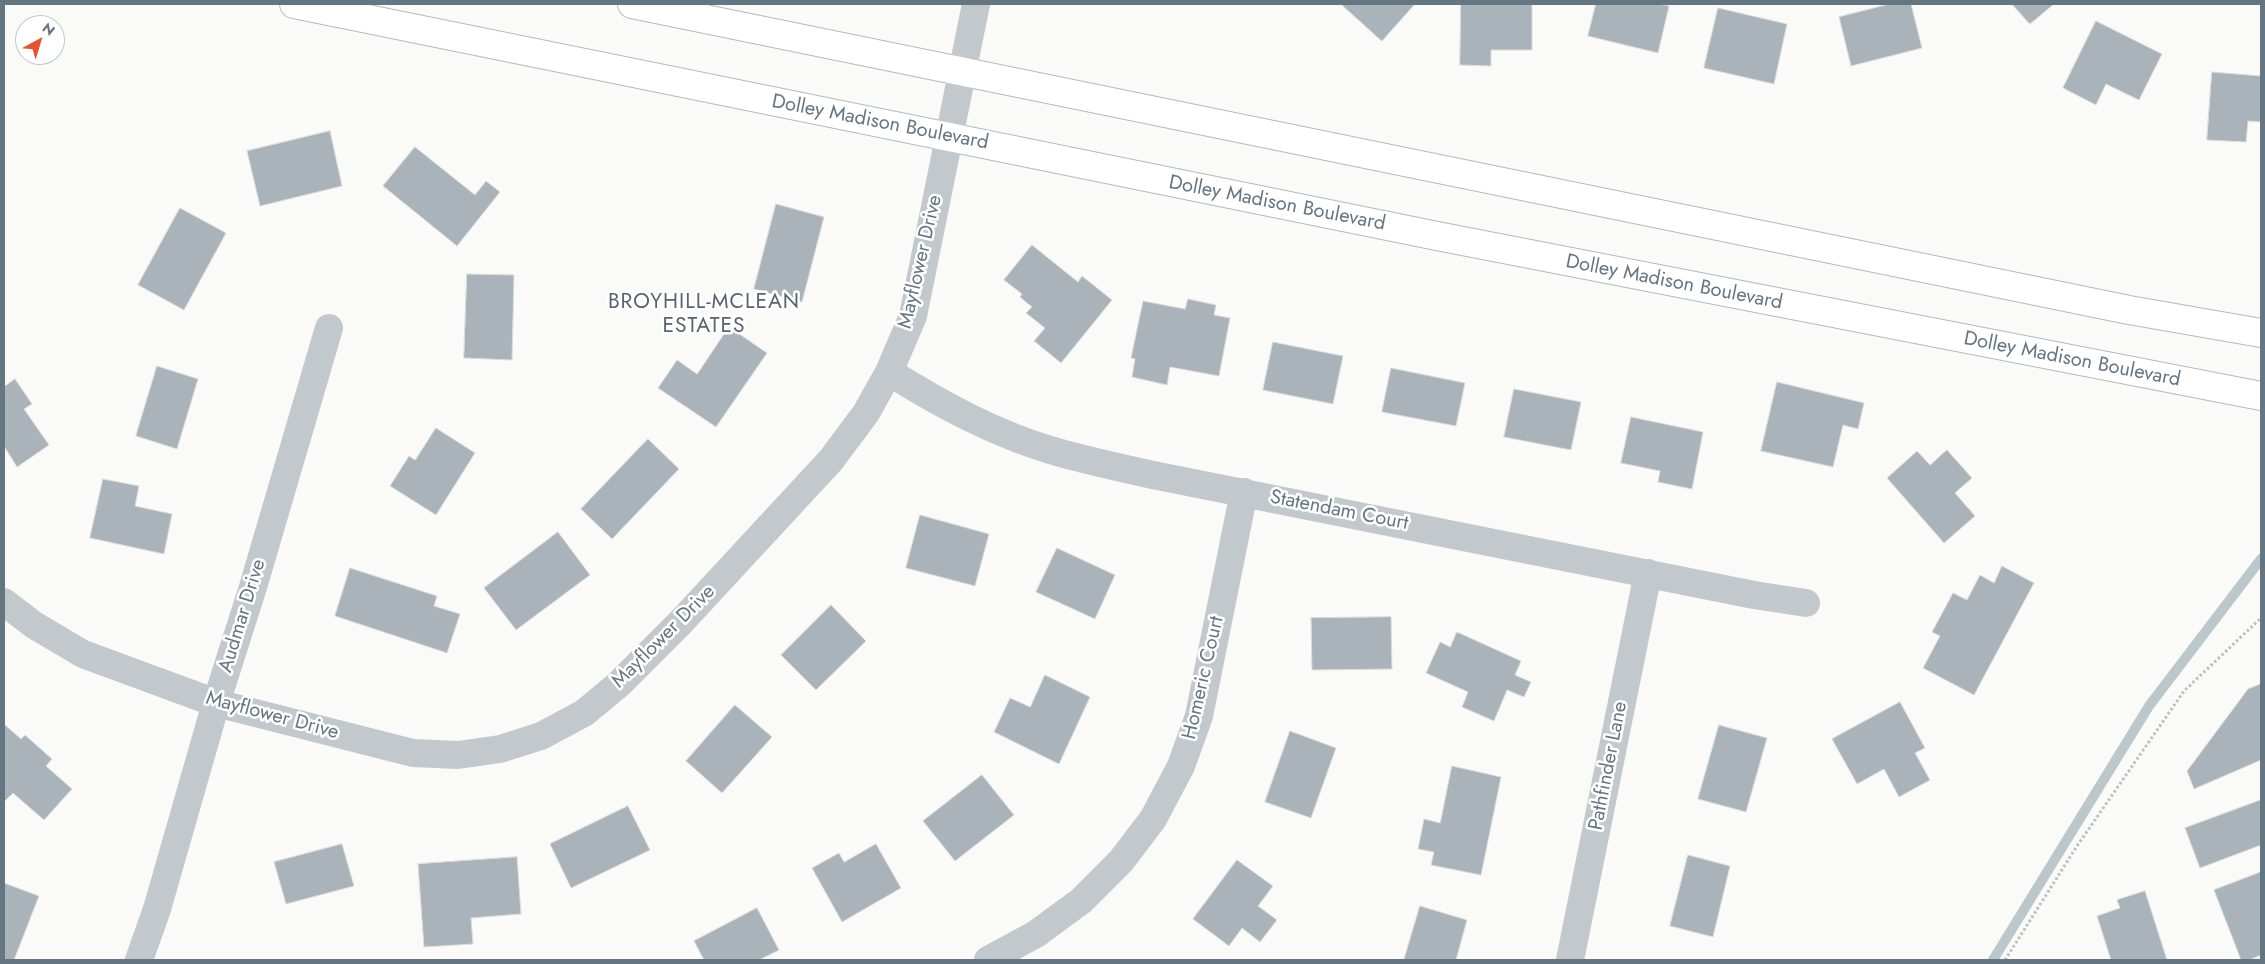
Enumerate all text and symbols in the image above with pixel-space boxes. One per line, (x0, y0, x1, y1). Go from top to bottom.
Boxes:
north arrow (15, 15, 65, 65)
text: N (38, 18, 59, 40)
street label: Dolley Madison Boulevard (770, 90, 990, 156)
street label: Dolley Madison Boulevard (1167, 171, 1387, 237)
street label: Mayflower Drive (894, 193, 948, 331)
street label: Dolley Madison Boulevard (1564, 250, 1784, 316)
district label: BROYHILL-MCLEAN ESTATES (606, 290, 802, 340)
street label: Dolley Madison Boulevard (1962, 327, 2182, 393)
street label: Statendam Court (1268, 486, 1410, 536)
street label: Audmar Drive (214, 556, 272, 676)
street label: Mayflower Drive (607, 580, 721, 694)
street label: Homeric Court (1178, 614, 1230, 742)
street label: Mayflower Drive (203, 687, 341, 745)
street label: Pathfinder Lane (1585, 700, 1633, 832)

